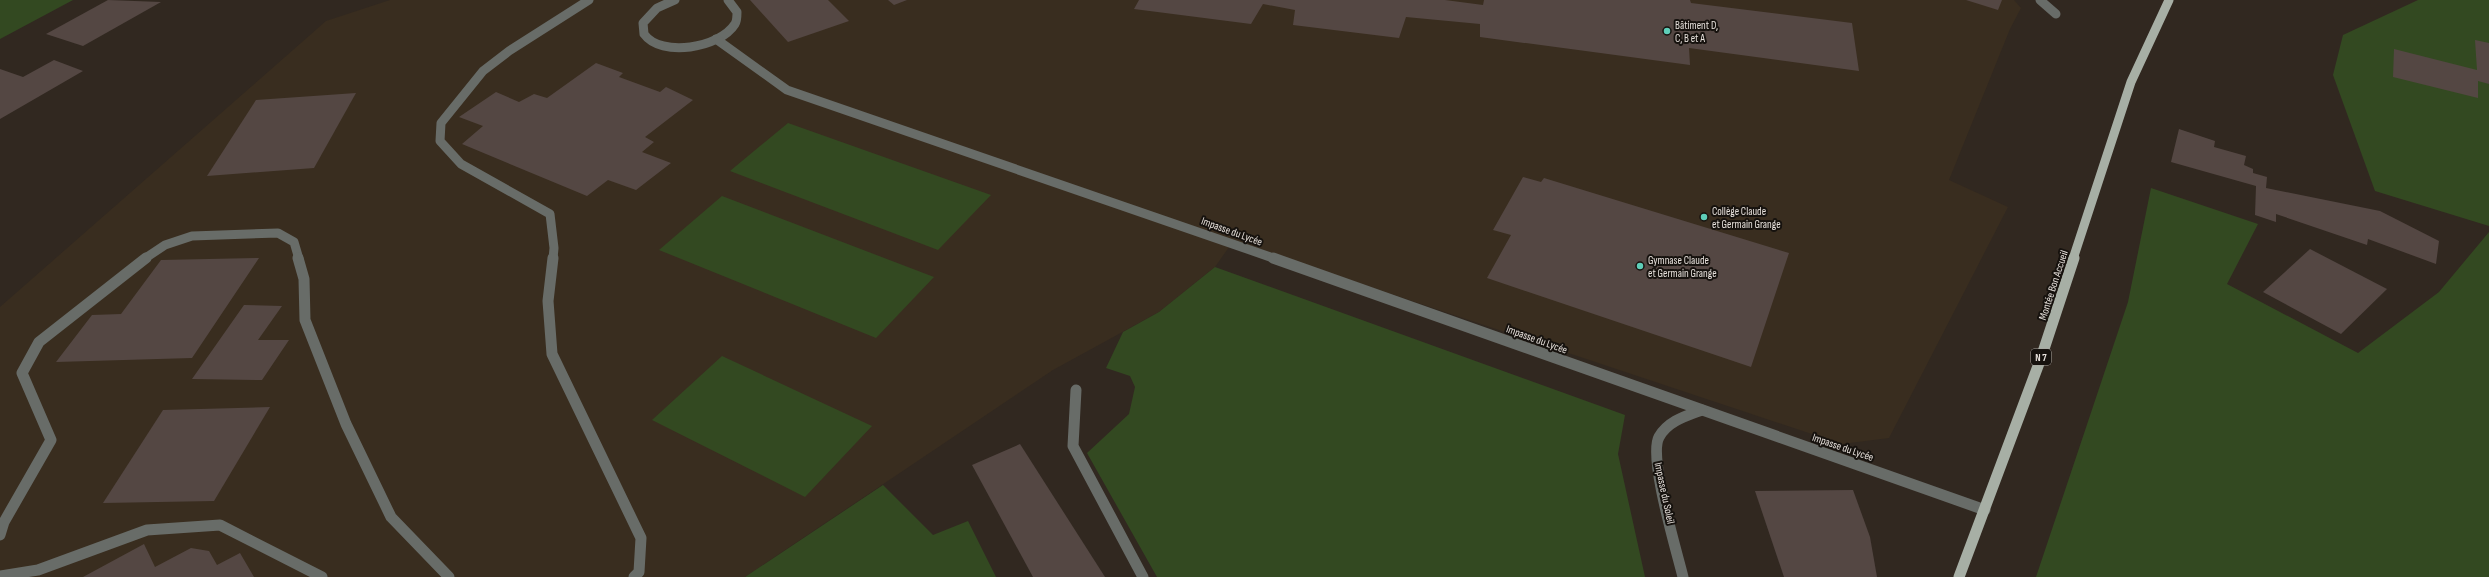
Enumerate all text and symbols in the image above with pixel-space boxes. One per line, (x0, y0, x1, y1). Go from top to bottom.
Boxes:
place label: Bâtiment D, C, B et A (1675, 19, 1718, 45)
marker: Bâtiment D, C, B et A (1662, 26, 1672, 36)
place label: Collège Claude et Germain Grange (1712, 205, 1781, 231)
marker: Collège Claude et Germain Grange (1699, 212, 1709, 222)
street label: Impasse du Lycée (1199, 214, 1264, 249)
street label: Montée Bon Accueil (2036, 249, 2071, 322)
place label: Gymnase Claude et Germain Grange (1648, 254, 1717, 280)
marker: Gymnase Claude et Germain Grange (1635, 261, 1645, 271)
street label: Impasse du Lycée (1504, 322, 1569, 357)
road number: N 7 (2031, 349, 2051, 365)
street label: Impasse du Lycée (1810, 431, 1875, 464)
street label: Impasse du Soleil (1652, 461, 1677, 525)

